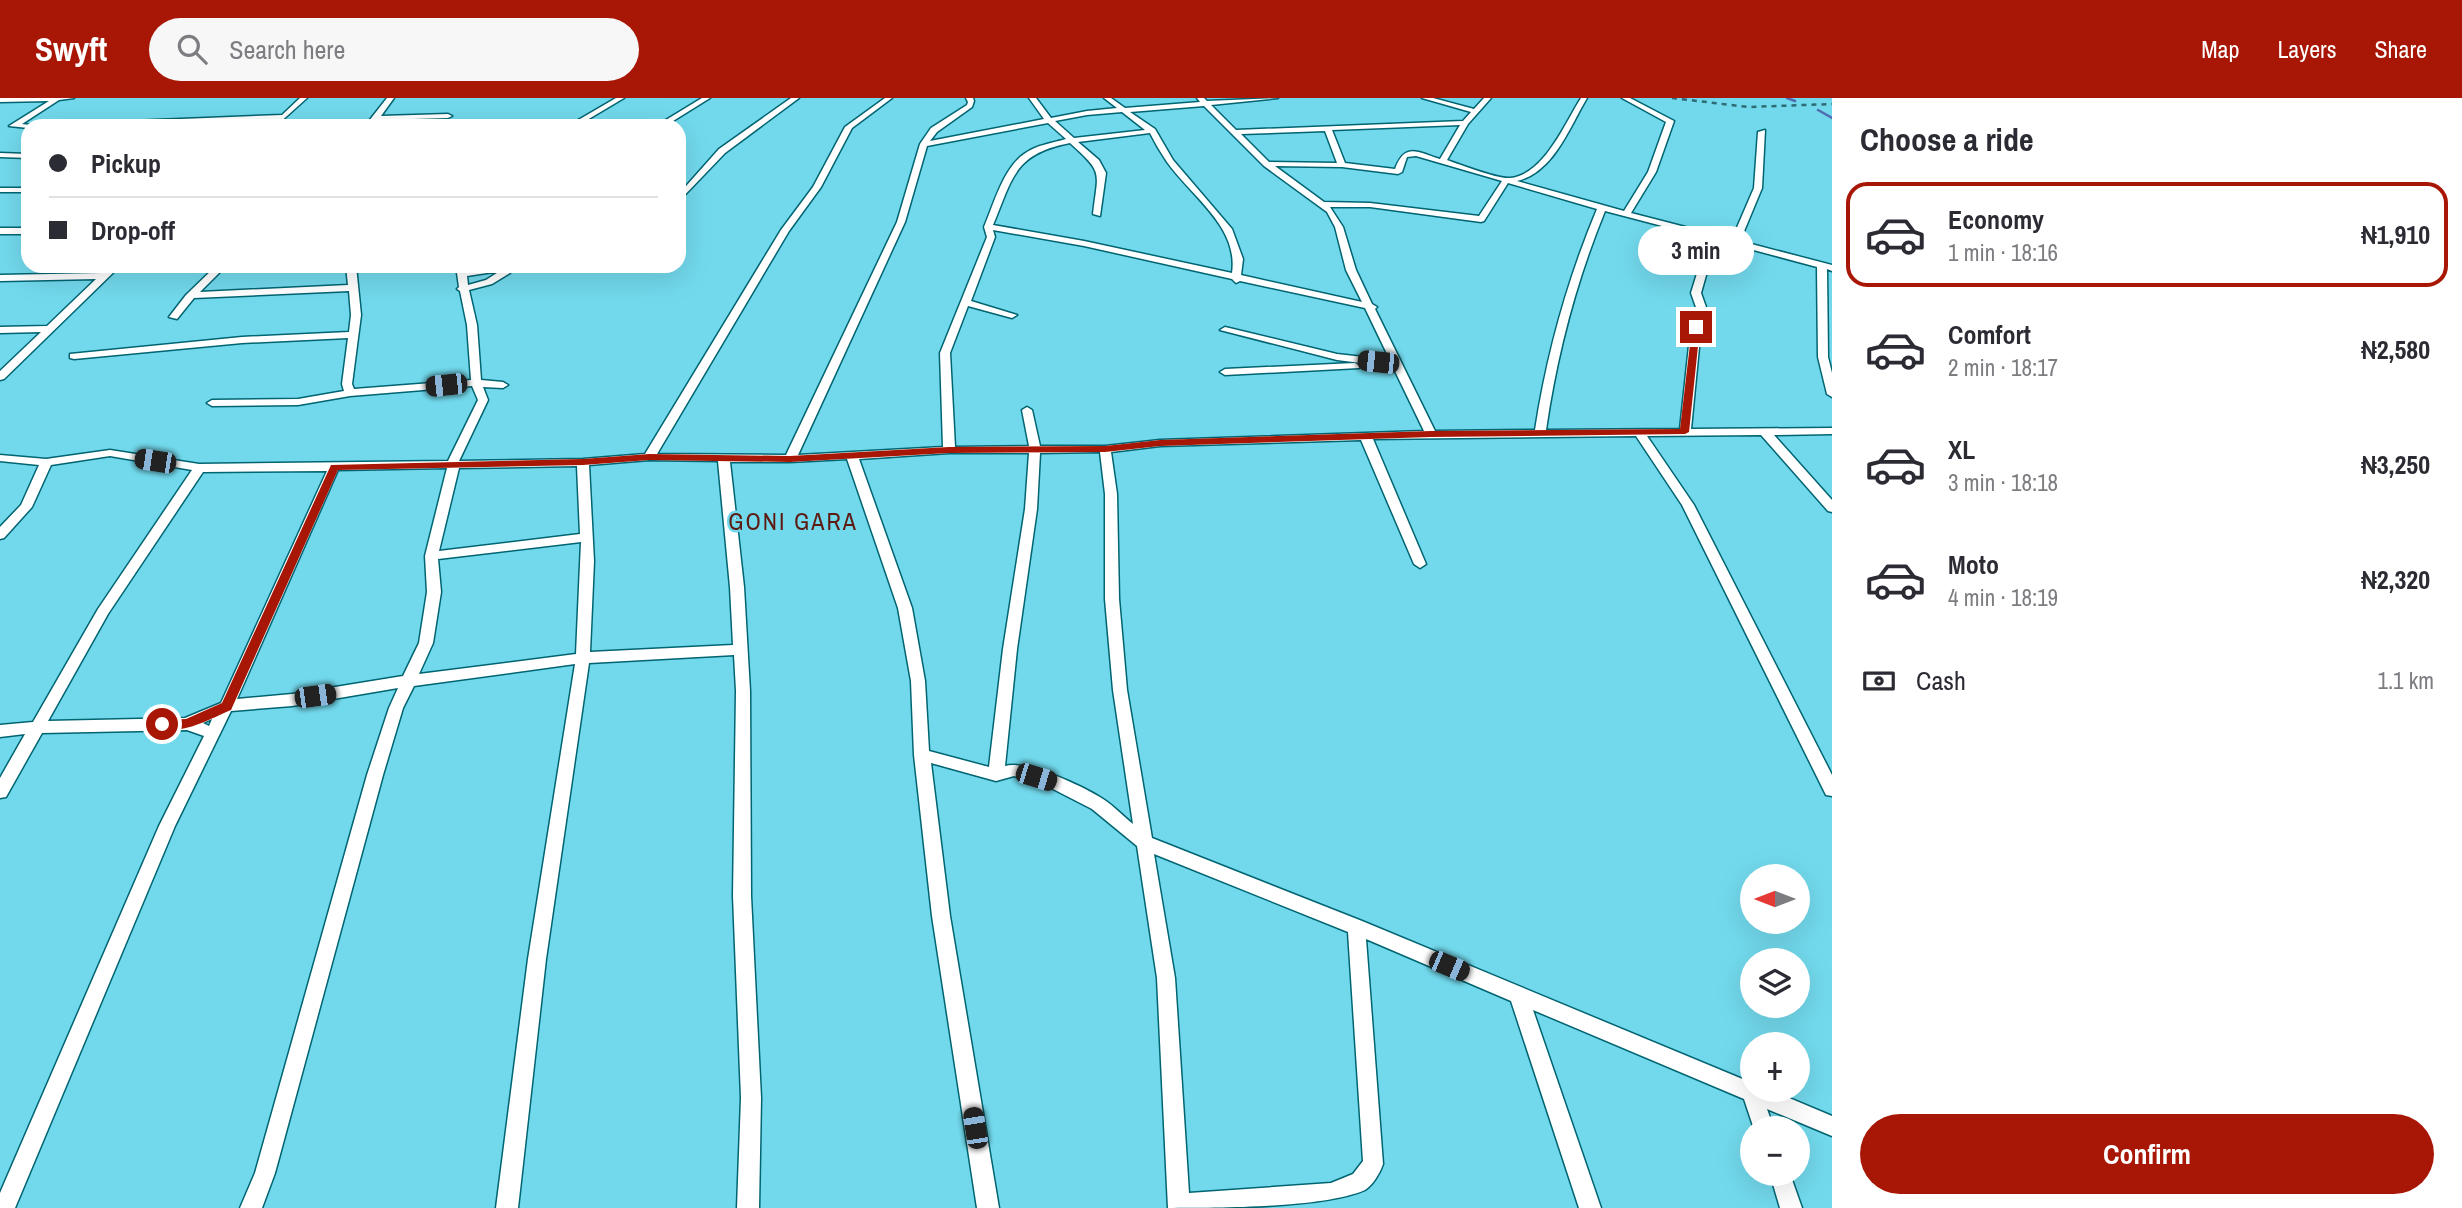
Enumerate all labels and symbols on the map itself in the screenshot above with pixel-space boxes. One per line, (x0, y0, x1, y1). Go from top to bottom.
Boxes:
callout: 3 min (1638, 226, 1754, 274)
route end (1680, 311, 1712, 343)
car (1357, 349, 1400, 375)
car (425, 372, 468, 398)
car (133, 447, 178, 475)
district label: GONI GARA (728, 505, 858, 537)
car (293, 683, 338, 709)
route start (146, 708, 178, 740)
car (1013, 761, 1060, 793)
north arrow (1740, 864, 1810, 934)
car (1426, 948, 1473, 984)
car (962, 1106, 989, 1150)

